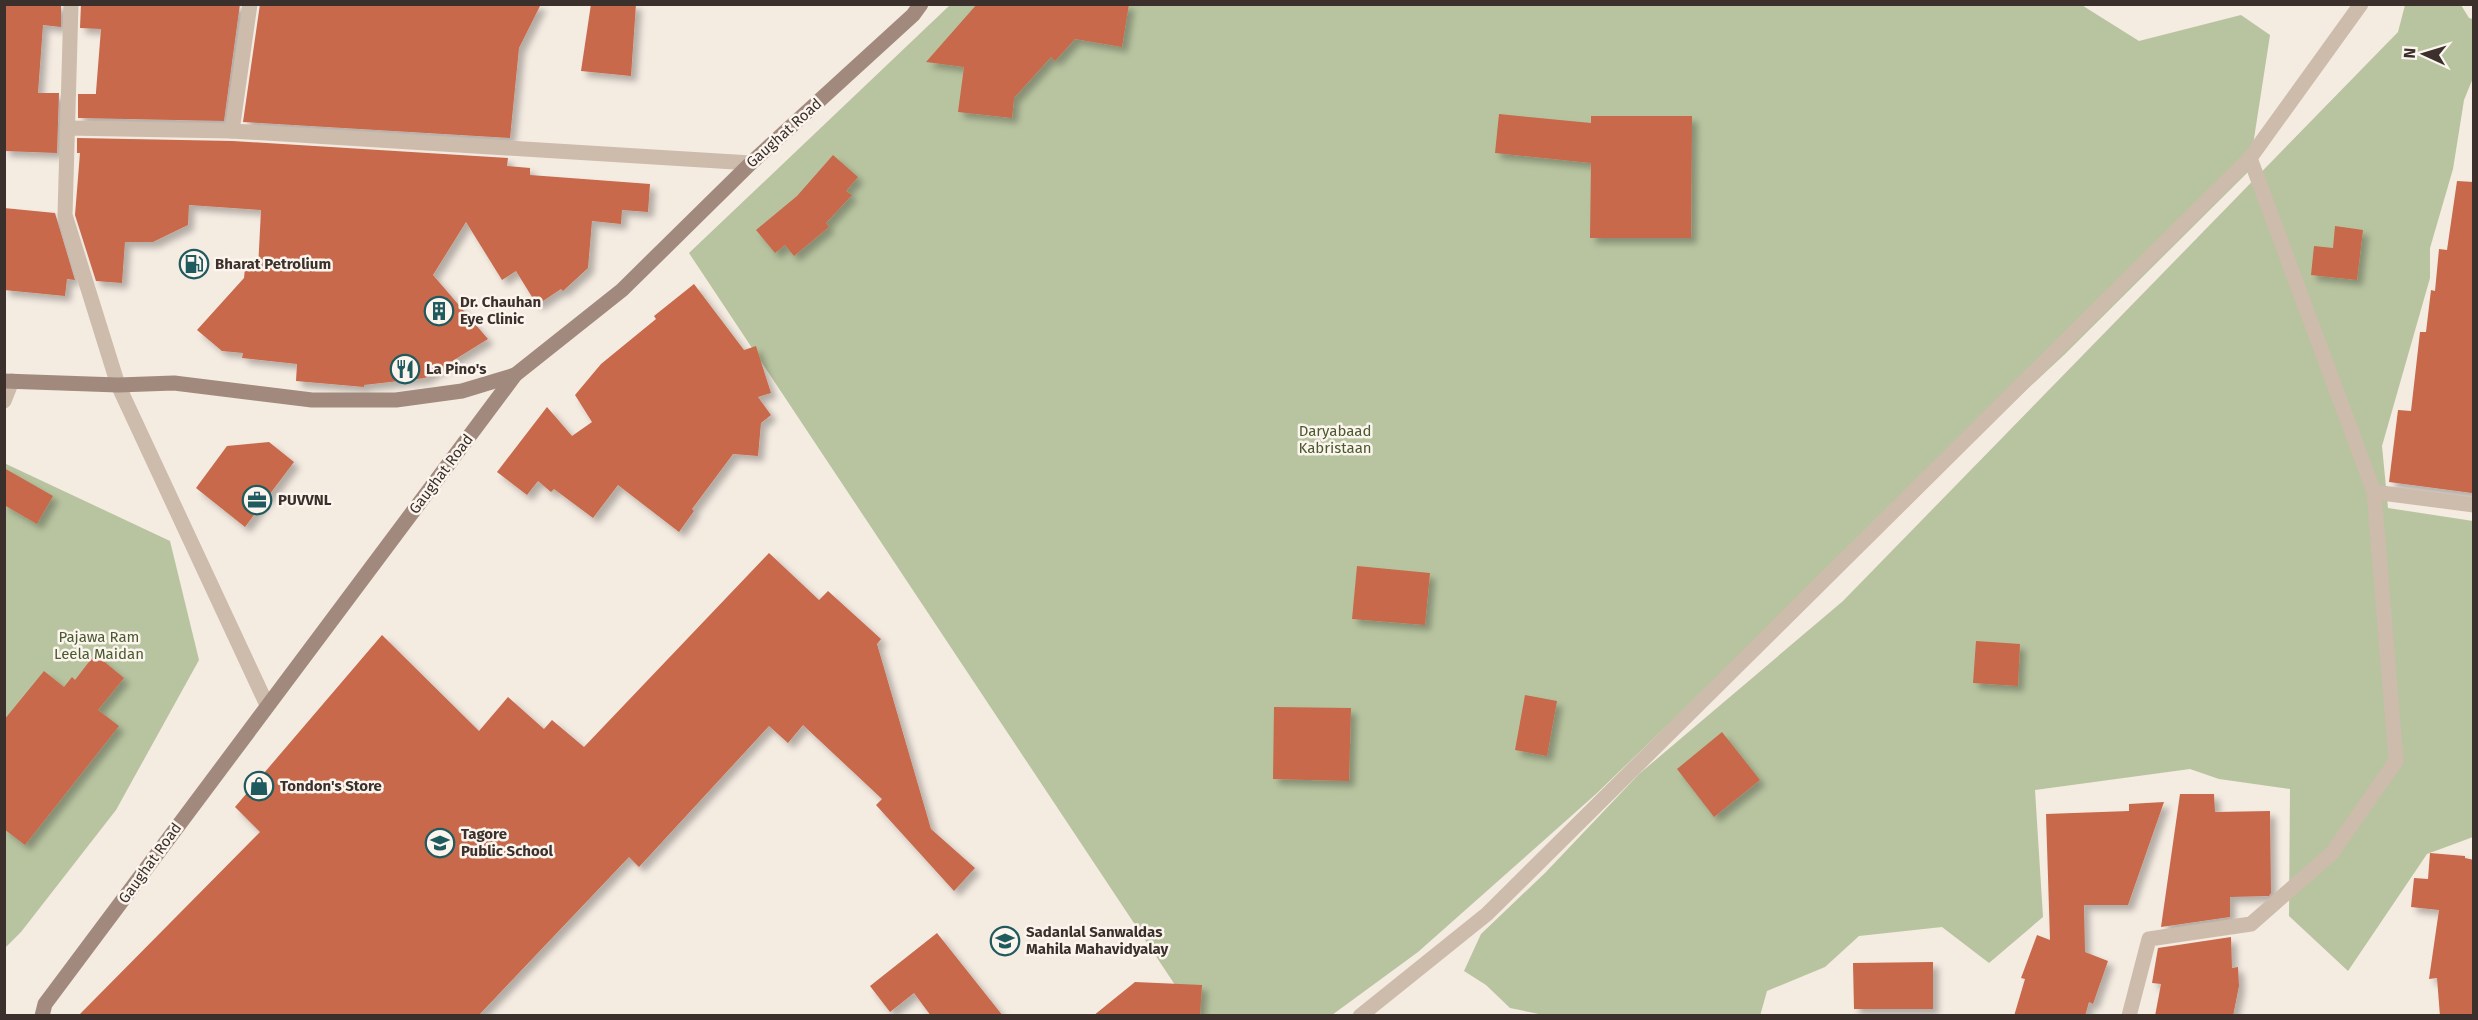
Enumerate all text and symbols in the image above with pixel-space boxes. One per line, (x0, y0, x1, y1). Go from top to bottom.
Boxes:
north arrow (2394, 24, 2454, 84)
text: N (2400, 47, 2419, 59)
street label: Gaughat Road (743, 94, 825, 172)
fuel station icon: Bharat Petrolium (178, 248, 210, 280)
place label: Bharat Petrolium (215, 255, 331, 273)
place label: Dr. Chauhan Eye Clinic (460, 293, 541, 328)
building icon: Dr. Chauhan Eye Clinic (423, 295, 455, 327)
restaurant icon: La Pino's (389, 353, 421, 385)
place label: La Pino's (426, 360, 486, 378)
park label: Daryabaad Kabristaan (1298, 422, 1372, 457)
street label: Gaughat Road (405, 431, 477, 517)
office icon: PUVVNL (241, 484, 273, 516)
place label: PUVVNL (278, 491, 332, 509)
park label: Pajawa Ram Leela Maidan (54, 628, 144, 663)
shop icon: Tondon's Store (243, 770, 275, 802)
place label: Tondon's Store (280, 777, 382, 795)
street label: Gaughat Road (115, 819, 185, 907)
place label: Tagore Public School (461, 825, 554, 860)
school or university icon: Tagore Public School (424, 827, 456, 859)
place label: Sadanlal Sanwaldas Mahila Mahavidyalay (1026, 923, 1169, 958)
school or university icon: Sadanlal Sanwaldas Mahila Mahavidyalay (989, 925, 1021, 957)

